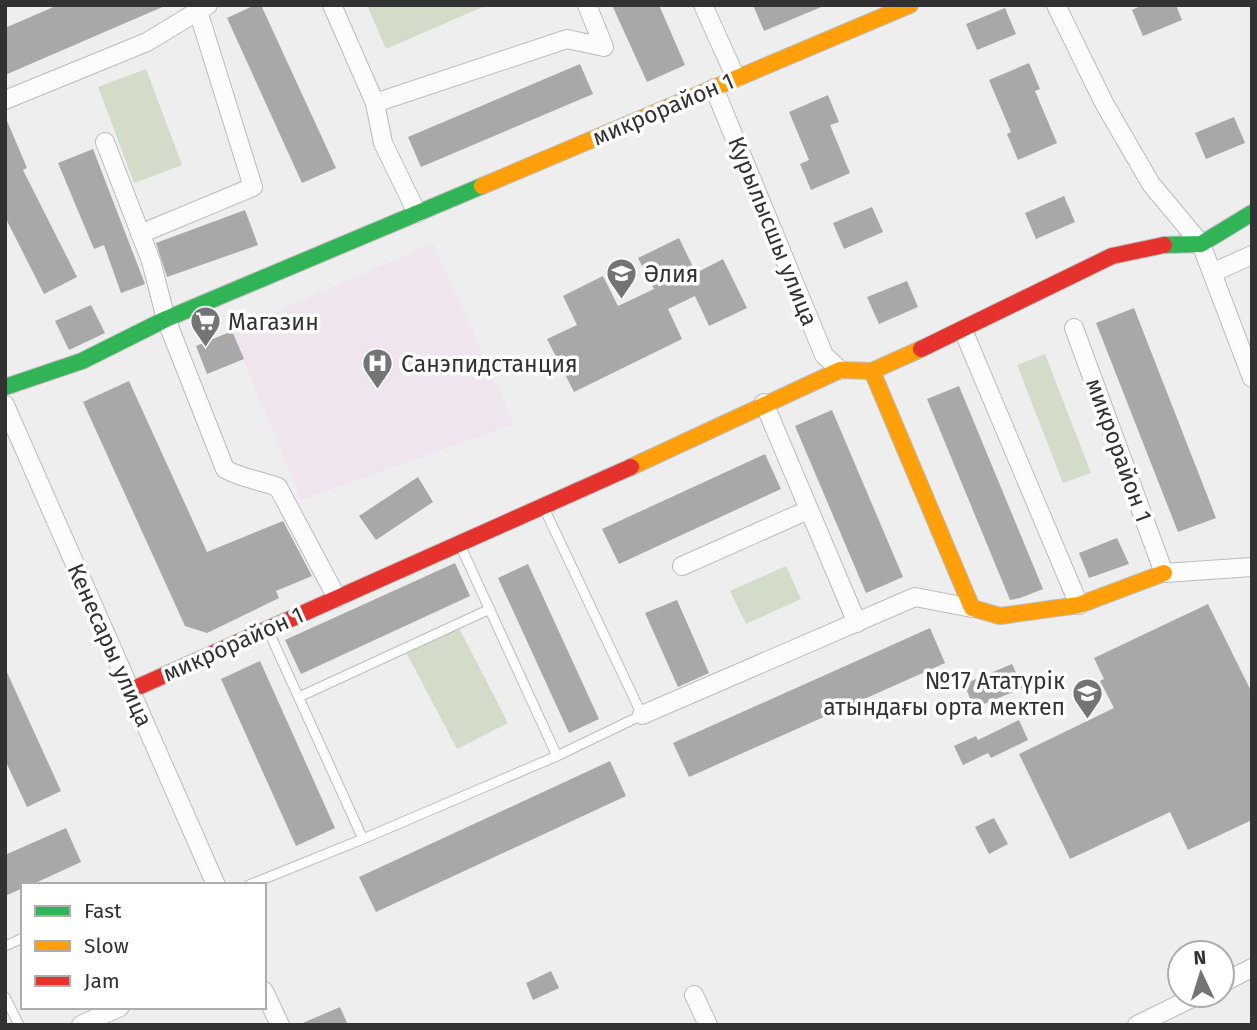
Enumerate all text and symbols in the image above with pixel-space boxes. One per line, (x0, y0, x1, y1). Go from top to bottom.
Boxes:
street label: микрорайон 1 (588, 67, 738, 151)
street label: Курылысшы улица (722, 132, 824, 330)
school or university icon: Әлия (604, 257, 638, 301)
place label: Әлия (644, 260, 698, 288)
supermarket icon: Магазин (188, 305, 222, 349)
place label: Магазин (228, 308, 319, 336)
hospital icon: Санэпидстанция (361, 347, 395, 391)
place label: Санэпидстанция (401, 350, 578, 378)
street label: микрорайон 1 (1080, 374, 1158, 526)
street label: Кенесары улица (61, 559, 159, 731)
street label: микрорайон 1 (158, 600, 308, 688)
place label: №17 Ататүрік атындағы орта мектеп (823, 667, 1065, 721)
school or university icon: №17 Ататүрік атындағы орта мектеп (1071, 677, 1105, 721)
legend (21, 883, 266, 1009)
text: Fast (84, 898, 122, 924)
text: Slow (84, 933, 129, 959)
north arrow (1166, 939, 1236, 1009)
text: N (1193, 946, 1207, 969)
text: Jam (84, 968, 120, 994)

